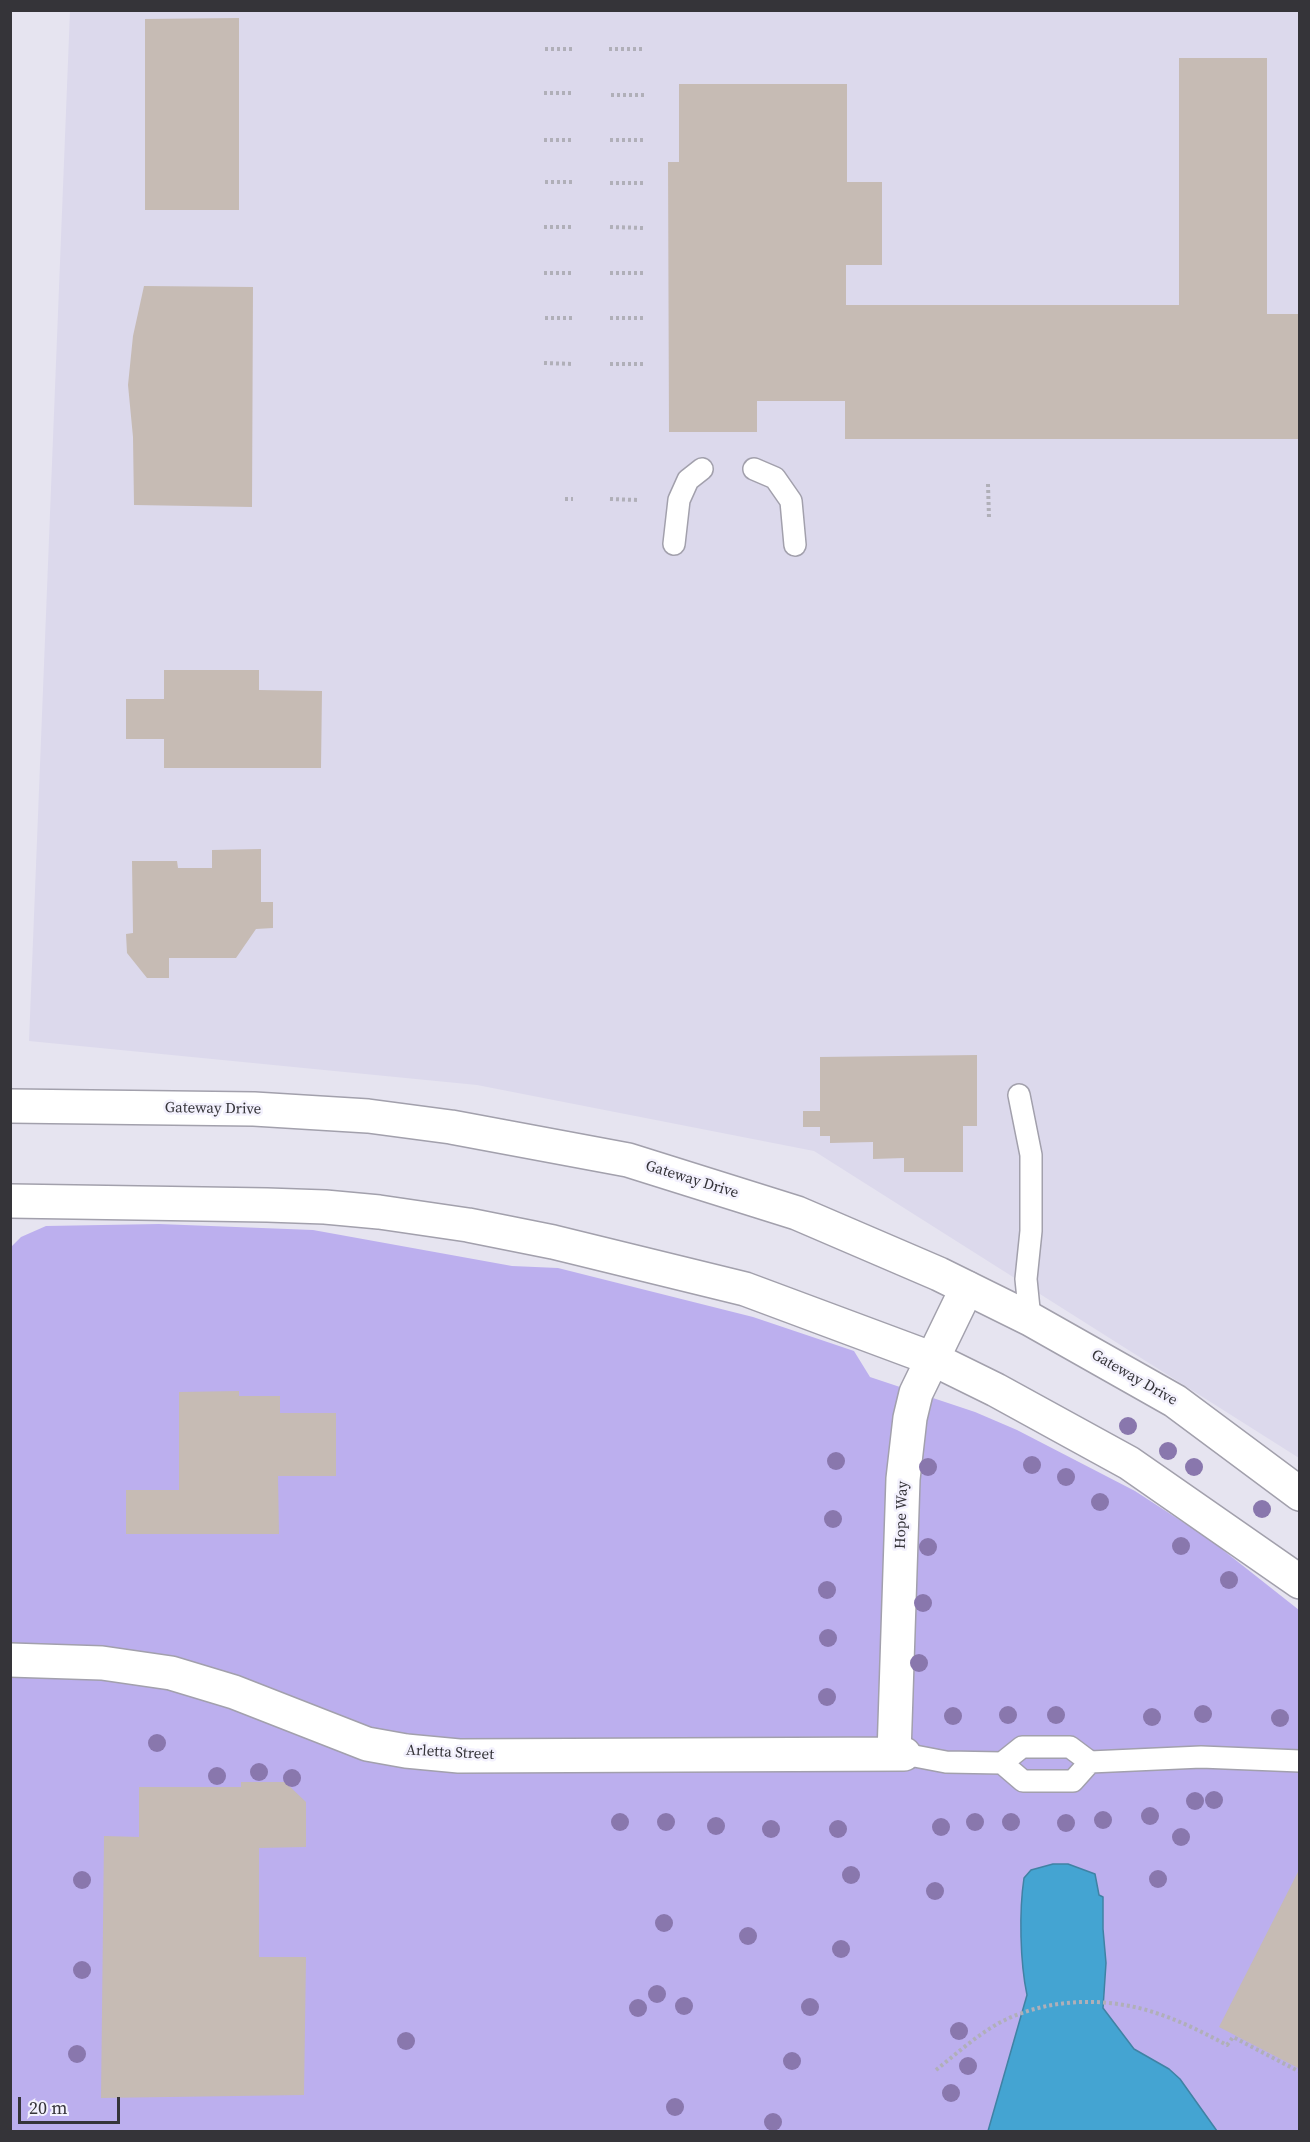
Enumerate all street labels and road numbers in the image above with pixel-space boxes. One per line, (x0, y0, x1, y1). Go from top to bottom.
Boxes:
street label: Gateway Drive (165, 1099, 261, 1119)
street label: Gateway Drive (643, 1157, 741, 1203)
street label: Gateway Drive (1088, 1346, 1180, 1410)
street label: Hope Way (892, 1481, 912, 1549)
street label: Arletta Street (406, 1742, 494, 1764)

